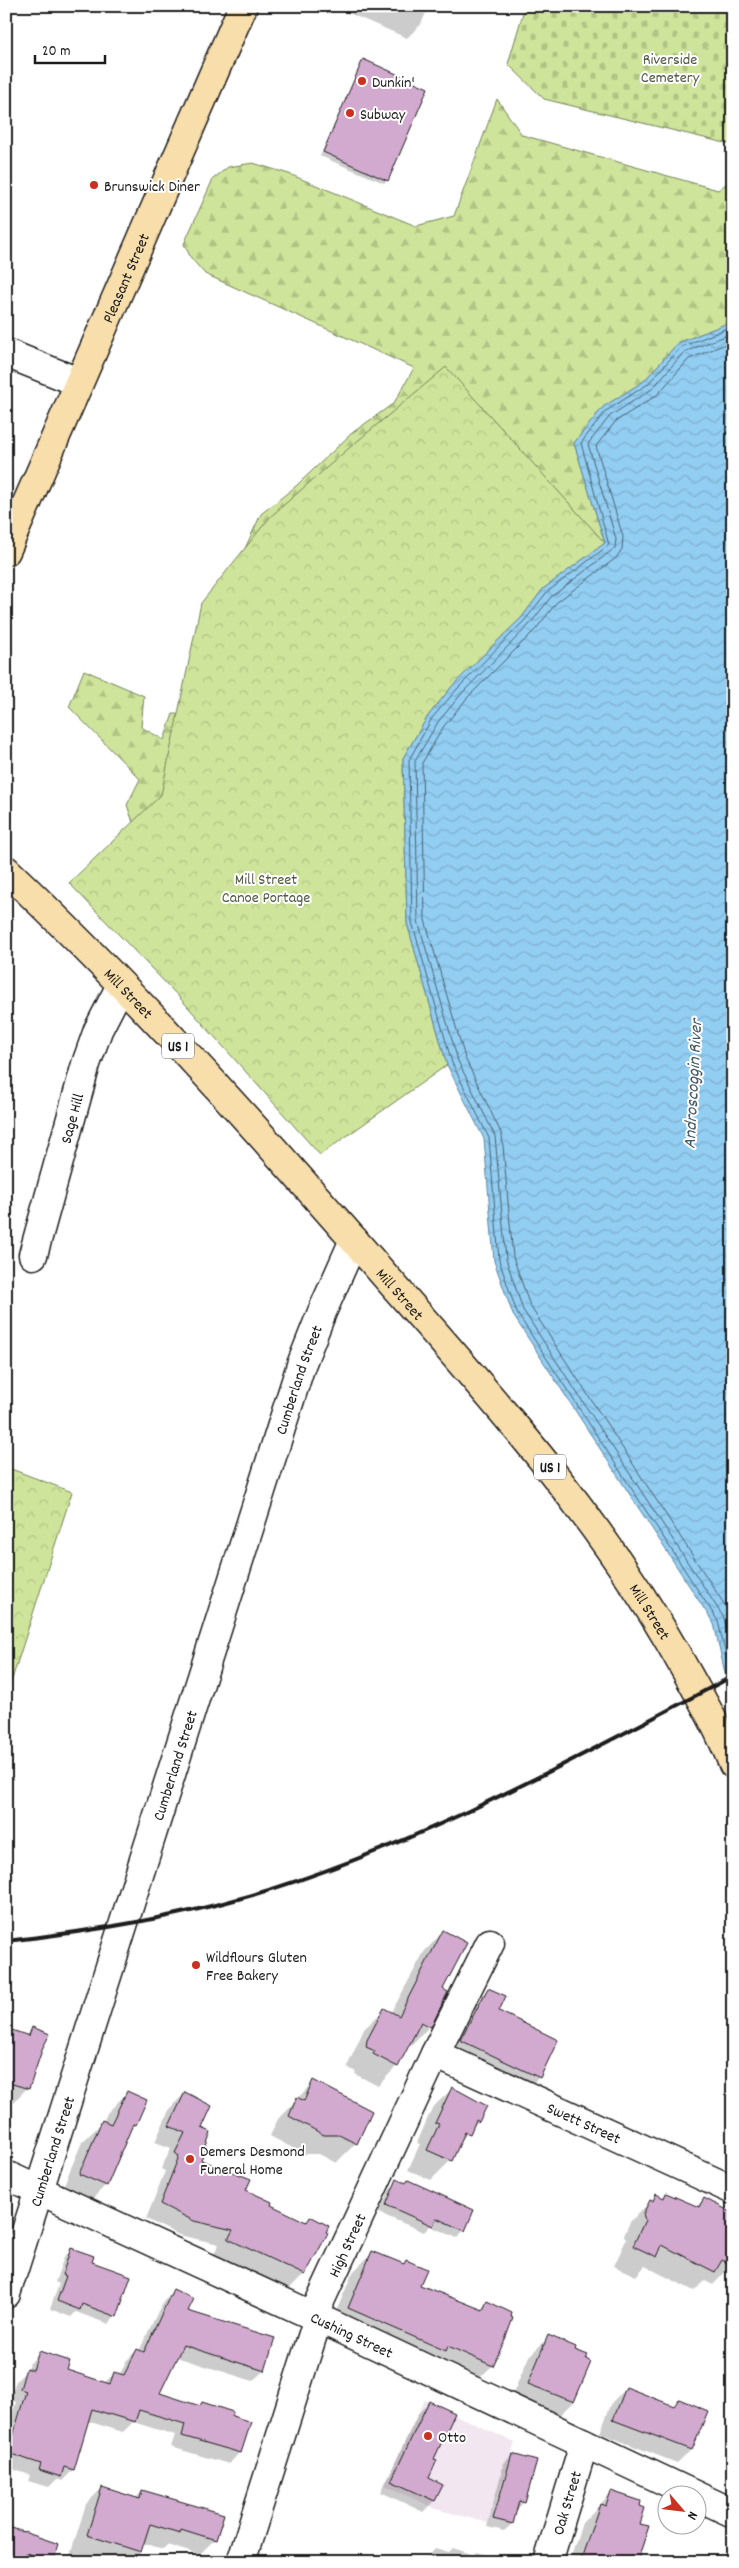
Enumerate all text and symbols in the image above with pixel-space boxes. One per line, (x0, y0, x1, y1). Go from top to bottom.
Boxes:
scale bar (35, 32, 105, 64)
text: 20 m (42, 41, 70, 63)
park label: Riverside Cemetery (641, 49, 700, 90)
place label: Dunkin' (372, 72, 415, 95)
marker: Dunkin' (356, 75, 368, 87)
place label: Subway (360, 104, 406, 127)
marker: Subway (344, 107, 356, 119)
place label: Brunswick Diner (104, 176, 200, 199)
marker: Brunswick Diner (88, 179, 100, 191)
street label: Pleasant Street (97, 230, 157, 327)
park label: Mill Street Canoe Portage (222, 869, 310, 910)
street label: Mill Street (97, 964, 157, 1025)
water label: Androscoggin River (679, 1016, 710, 1150)
road number: US 1 (162, 1034, 194, 1058)
street label: Sage Hill (55, 1091, 91, 1147)
street label: Mill Street (369, 1264, 428, 1326)
street label: Cumberland Street (271, 1322, 330, 1438)
road number: US 1 (534, 1454, 566, 1480)
street label: Mill Street (622, 1580, 675, 1645)
street label: Cumberland Street (148, 1708, 205, 1824)
place label: Wildflours Gluten Free Bakery (206, 1947, 307, 1988)
marker: Wildflours Gluten Free Bakery (190, 1959, 202, 1971)
street label: Cumberland Street (25, 2094, 82, 2210)
street label: Swett Street (543, 2098, 624, 2151)
place label: Demers Desmond Funeral Home (200, 2141, 305, 2182)
marker: Demers Desmond Funeral Home (184, 2153, 196, 2165)
street label: High Street (324, 2210, 373, 2282)
street label: Cushing Street (306, 2307, 396, 2366)
place label: Otto (438, 2427, 466, 2450)
marker: Otto (422, 2430, 434, 2442)
street label: Oak Street (548, 2468, 589, 2538)
north arrow (656, 2486, 706, 2536)
text: N (681, 2507, 702, 2523)

